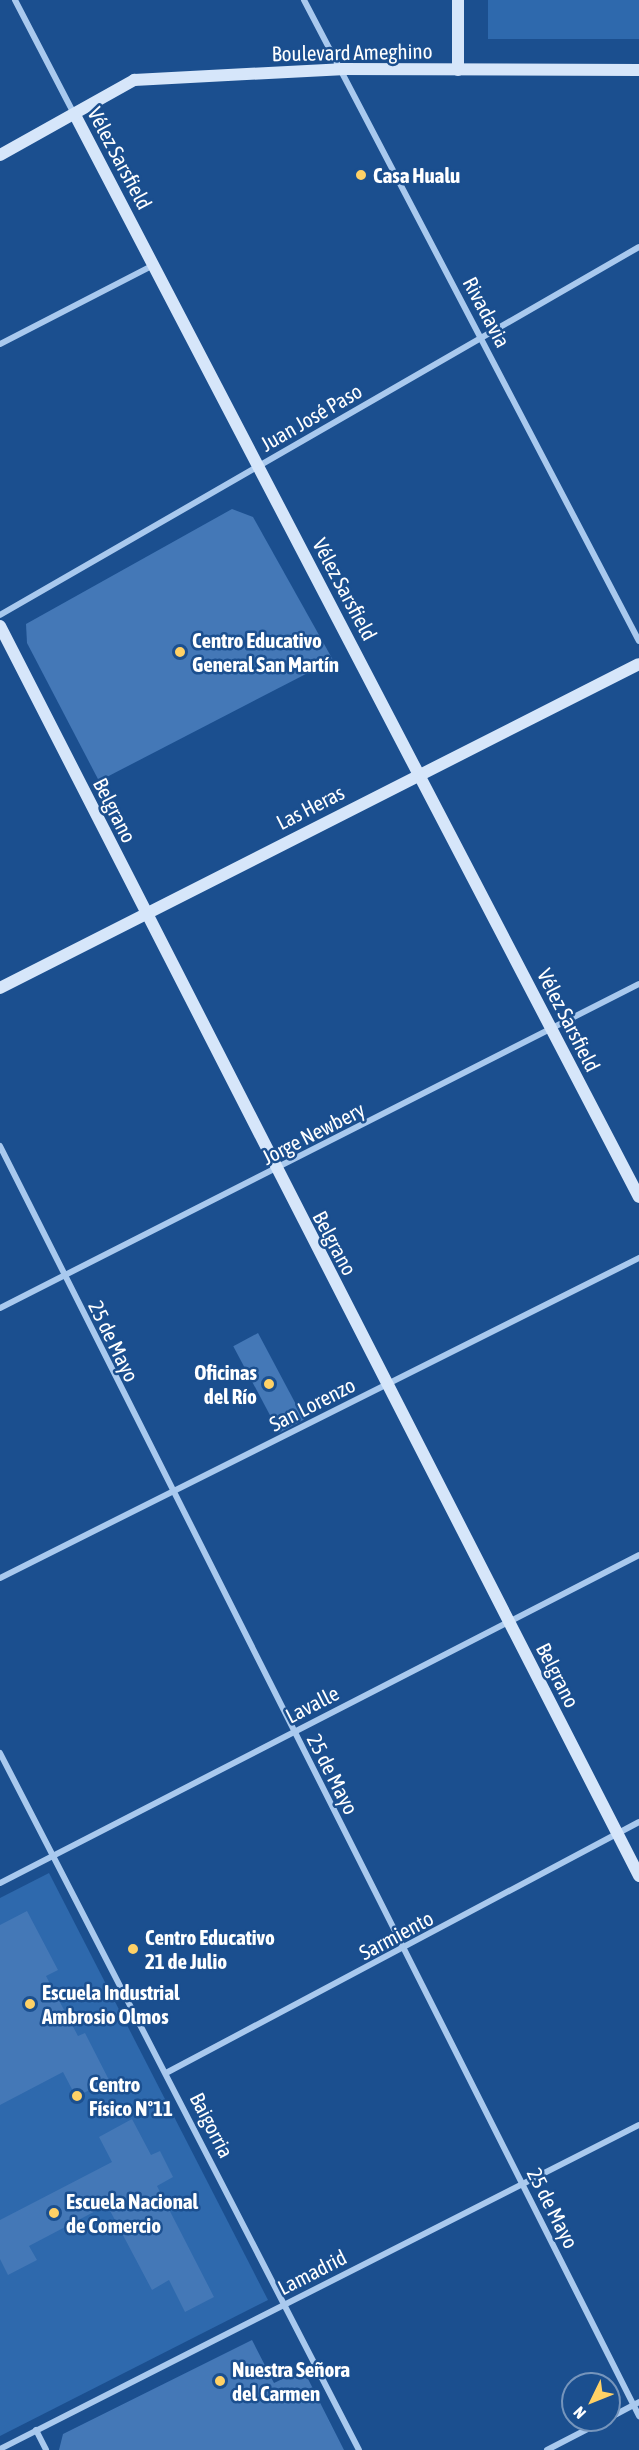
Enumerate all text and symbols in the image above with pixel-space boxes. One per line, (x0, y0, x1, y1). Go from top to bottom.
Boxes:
street label: Boulevard Ameghino (271, 38, 433, 66)
street label: Vélez Sarsfield (83, 103, 157, 213)
place label: Casa Hualu (373, 162, 460, 188)
marker: Casa Hualu (354, 168, 368, 182)
street label: Rivadavia (458, 272, 516, 352)
street label: Juan José Paso (256, 378, 366, 456)
street label: Vélez Sarsfield (308, 534, 382, 644)
place label: Centro Educativo General San Martín (192, 627, 339, 677)
marker: Centro Educativo General San Martín (173, 645, 187, 659)
street label: Belgrano (88, 773, 142, 847)
street label: Las Heras (272, 779, 348, 835)
street label: Vélez Sarsfield (532, 964, 606, 1076)
street label: Jorge Newbery (257, 1096, 369, 1170)
street label: Belgrano (308, 1206, 362, 1280)
street label: 25 de Mayo (84, 1296, 144, 1386)
place label: Oficinas del Río (194, 1359, 257, 1409)
street label: San Lorenzo (265, 1372, 359, 1436)
marker: Oficinas del Río (262, 1377, 276, 1391)
street label: Belgrano (531, 1638, 585, 1712)
street label: Lavalle (281, 1680, 343, 1728)
street label: 25 de Mayo (302, 1729, 364, 1819)
street label: Sarmiento (355, 1905, 437, 1965)
place label: Centro Educativo 21 de Julio (145, 1924, 275, 1974)
marker: Centro Educativo 21 de Julio (126, 1942, 140, 1956)
place label: Escuela Industrial Ambrosio Olmos (42, 1979, 179, 2029)
marker: Escuela Industrial Ambrosio Olmos (23, 1997, 37, 2011)
place label: Centro Físico Nº11 (89, 2071, 173, 2121)
street label: Baigorria (185, 2088, 239, 2162)
marker: Centro Físico Nº11 (70, 2089, 84, 2103)
street label: 25 de Mayo (522, 2163, 584, 2253)
place label: Escuela Nacional de Comercio (66, 2188, 198, 2238)
marker: Escuela Nacional de Comercio (47, 2206, 61, 2220)
street label: Lamadrid (273, 2244, 351, 2300)
place label: Nuestra Señora del Carmen (232, 2356, 350, 2406)
north arrow (561, 2372, 621, 2432)
marker: Nuestra Señora del Carmen (213, 2374, 227, 2388)
text: N (569, 2403, 589, 2423)

